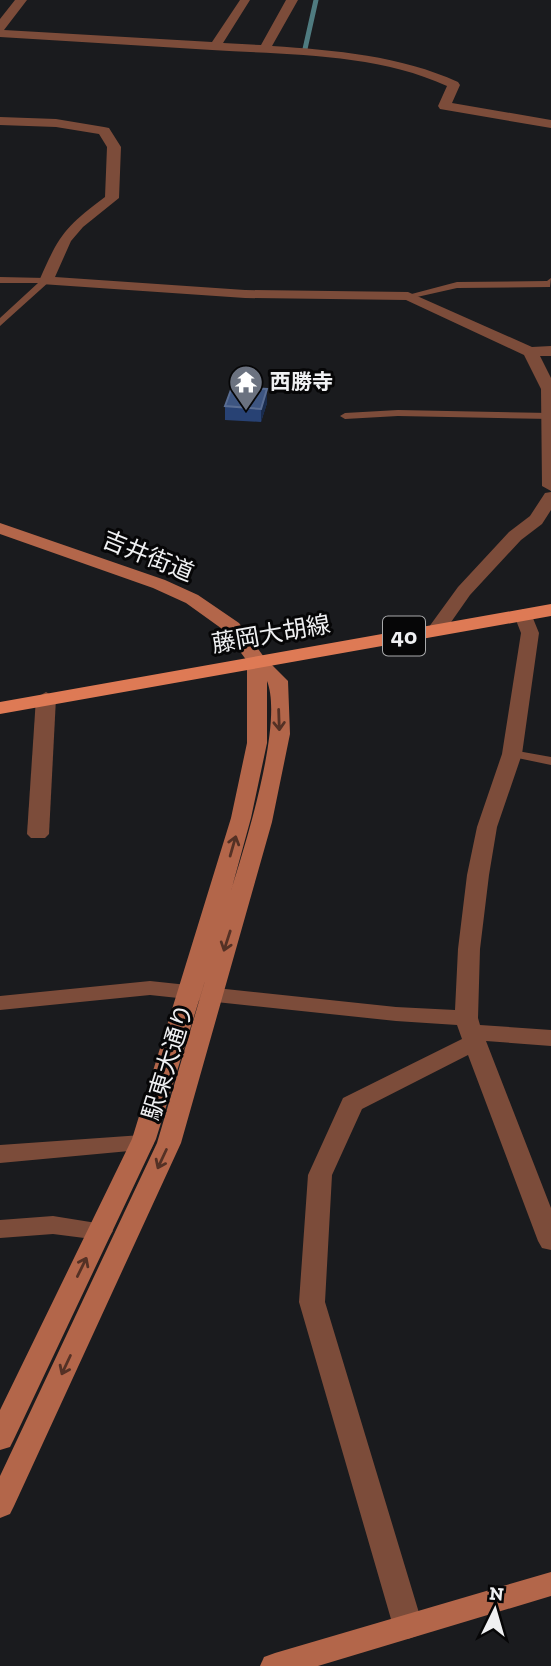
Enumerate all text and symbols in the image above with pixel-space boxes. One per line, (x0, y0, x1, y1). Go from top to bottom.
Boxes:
temple icon: 西勝寺 (227, 363, 265, 412)
place label: 西勝寺 (270, 369, 333, 394)
street label: 吉井街道 (98, 524, 198, 587)
street label: 藤岡大胡線 (209, 609, 333, 658)
road number: 40 (383, 616, 425, 656)
one-way arrow (273, 709, 286, 732)
one-way arrow (227, 835, 240, 858)
one-way arrow (220, 930, 233, 952)
street label: 駅東大通り (136, 1000, 199, 1123)
one-way arrow (155, 1148, 168, 1169)
one-way arrow (77, 1256, 90, 1277)
one-way arrow (59, 1354, 72, 1375)
north arrow (460, 1575, 530, 1645)
text: N (488, 1581, 505, 1606)

